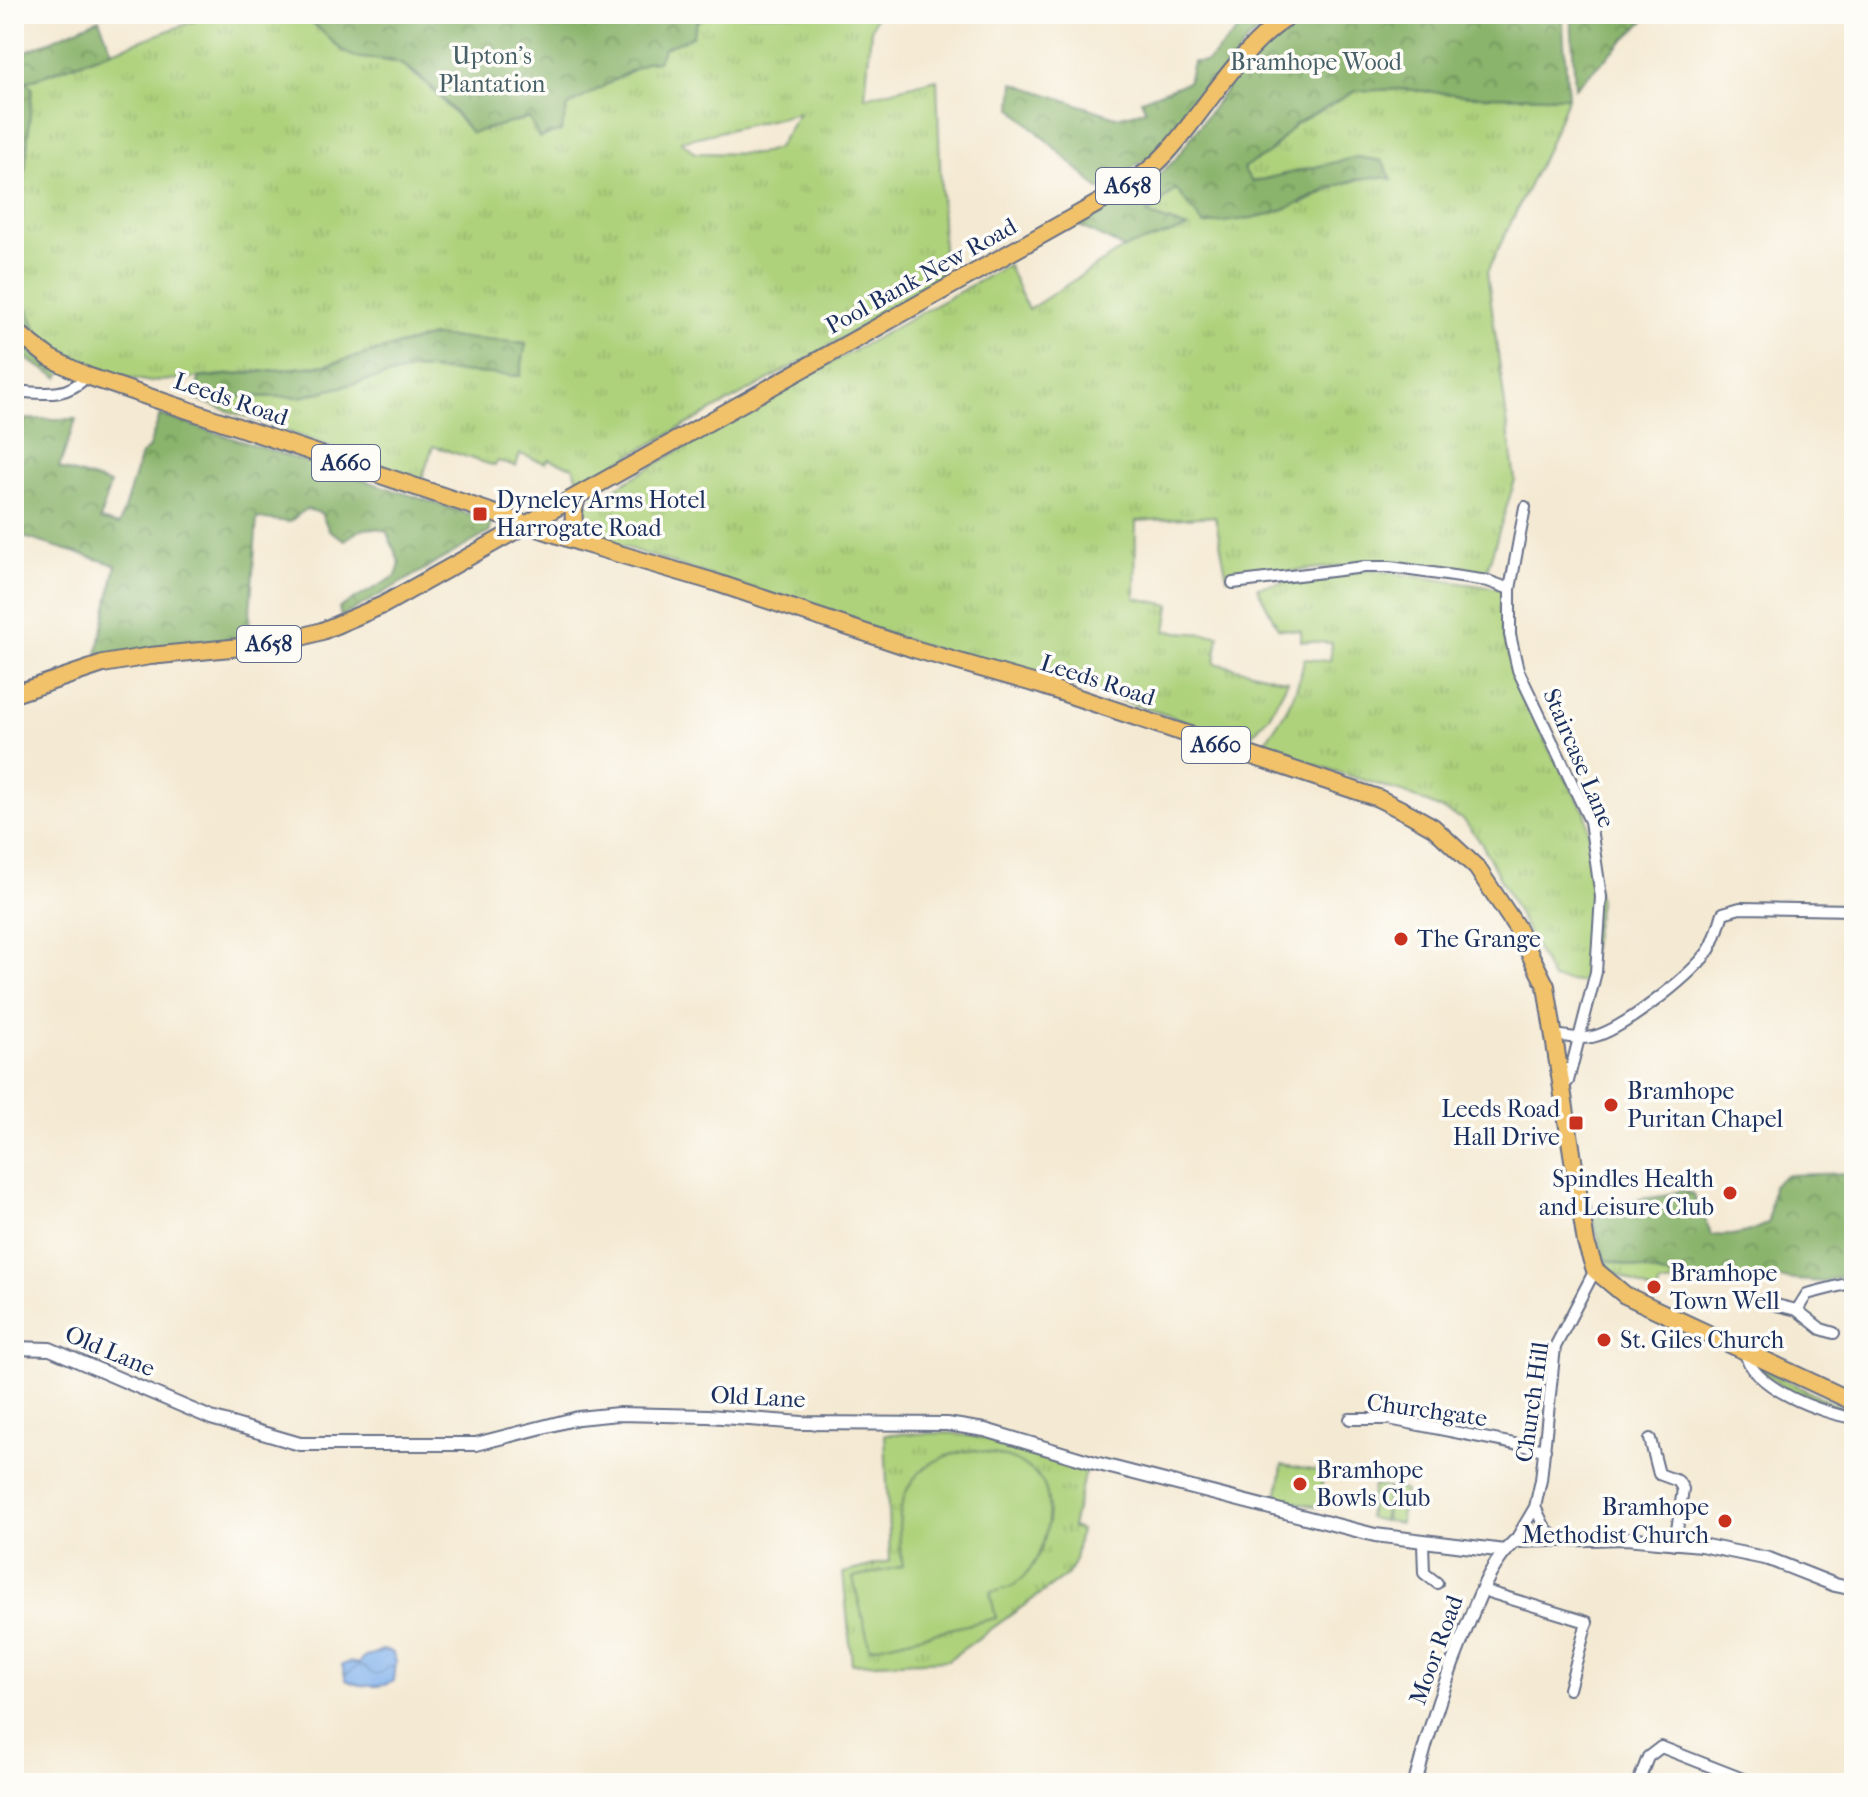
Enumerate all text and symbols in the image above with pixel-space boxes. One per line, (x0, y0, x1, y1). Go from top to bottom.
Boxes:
park label: Upton's Plantation (438, 42, 546, 98)
park label: Bramhope Wood (1230, 48, 1403, 76)
road number: A658 (1096, 168, 1160, 204)
street label: Pool Bank New Road (821, 211, 1022, 340)
street label: Leeds Road (170, 366, 293, 432)
road number: A660 (312, 445, 380, 481)
place label: Dyneley Arms Hotel Harrogate Road (496, 486, 706, 542)
marker: Dyneley Arms Hotel Harrogate Road (471, 505, 489, 523)
road number: A658 (237, 626, 301, 662)
street label: Leeds Road (1037, 648, 1160, 712)
street label: Staircase Lane (1537, 684, 1621, 832)
road number: A660 (1182, 727, 1250, 763)
place label: The Grange (1417, 925, 1541, 953)
marker: The Grange (1392, 930, 1410, 948)
place label: Bramhope Puritan Chapel (1627, 1077, 1783, 1133)
place label: Leeds Road Hall Drive (1441, 1095, 1561, 1151)
marker: Bramhope Puritan Chapel (1602, 1096, 1620, 1114)
marker: Leeds Road Hall Drive (1567, 1114, 1585, 1132)
place label: Spindles Health and Leisure Club (1539, 1165, 1715, 1221)
marker: Spindles Health and Leisure Club (1721, 1184, 1739, 1202)
place label: Bramhope Town Well (1670, 1259, 1780, 1315)
marker: Bramhope Town Well (1645, 1278, 1663, 1296)
street label: Old Lane (61, 1320, 159, 1383)
place label: St. Giles Church (1620, 1326, 1785, 1354)
marker: St. Giles Church (1595, 1331, 1613, 1349)
street label: Church Hill (1510, 1340, 1554, 1464)
street label: Old Lane (710, 1381, 806, 1413)
street label: Churchgate (1365, 1388, 1489, 1432)
place label: Bramhope Bowls Club (1316, 1456, 1430, 1512)
marker: Bramhope Bowls Club (1291, 1475, 1309, 1493)
place label: Bramhope Methodist Church (1522, 1493, 1710, 1549)
marker: Bramhope Methodist Church (1716, 1512, 1734, 1530)
street label: Moor Road (1403, 1590, 1469, 1709)

